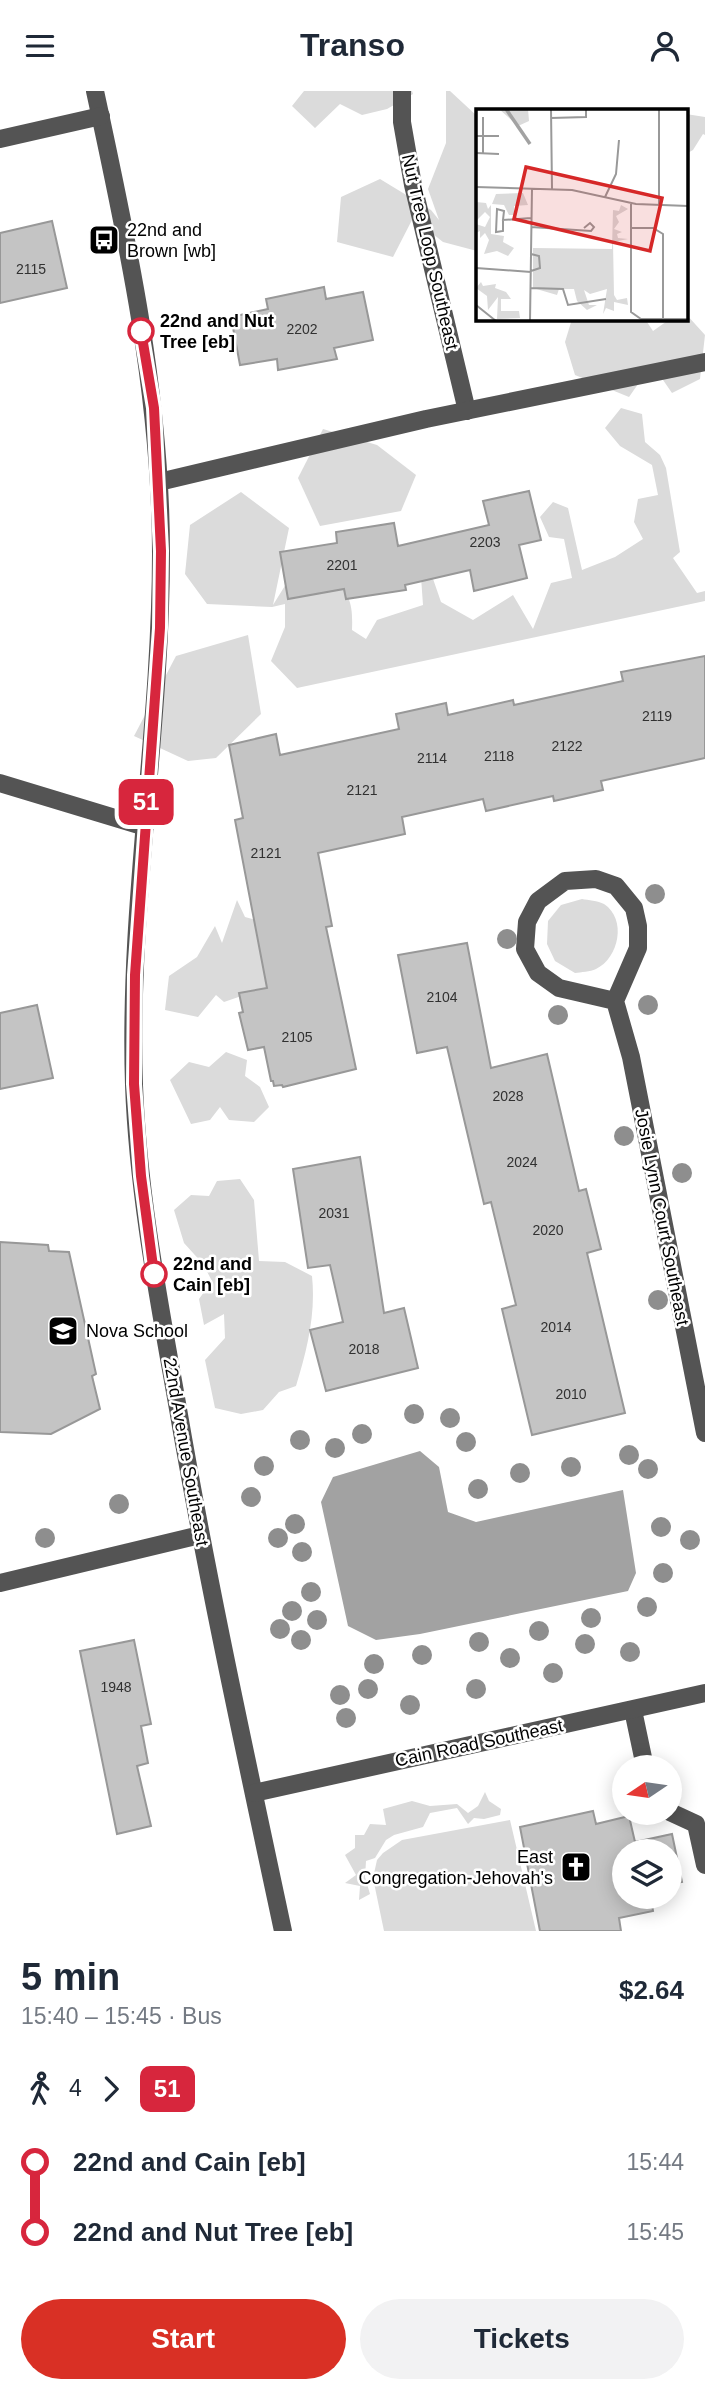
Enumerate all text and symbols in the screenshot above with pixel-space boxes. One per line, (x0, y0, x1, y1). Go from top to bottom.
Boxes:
icon: menu (21, 27, 59, 65)
text: Transo (300, 27, 405, 63)
icon: person (646, 27, 684, 65)
inset map (476, 109, 688, 320)
street label: Nut Tree Loop Southeast (398, 152, 462, 352)
place label: 22nd and Brown [wb] (127, 220, 216, 261)
bus stop icon: 22nd and Brown [wb] (87, 223, 121, 257)
house number: 2115 (16, 261, 46, 277)
place label: 22nd and Nut Tree [eb] (160, 311, 274, 352)
marker: 22nd and Nut Tree [eb] (128, 318, 154, 344)
house number: 2202 (286, 321, 318, 337)
house number: 2203 (469, 534, 501, 550)
house number: 2201 (326, 557, 358, 573)
house number: 2119 (642, 708, 672, 724)
house number: 2122 (551, 738, 583, 754)
house number: 2118 (484, 748, 514, 764)
house number: 2114 (417, 750, 447, 766)
line badge: 51 (114, 779, 178, 825)
house number: 2121 (346, 782, 378, 798)
text: 51 (133, 788, 159, 815)
house number: 2121 (250, 845, 282, 861)
house number: 2104 (426, 989, 458, 1005)
house number: 2105 (281, 1029, 313, 1045)
house number: 2028 (492, 1088, 524, 1104)
street label: Josie Lynn Court Southeast (631, 1107, 693, 1327)
house number: 2024 (506, 1154, 538, 1170)
house number: 2031 (318, 1205, 350, 1221)
house number: 2020 (532, 1222, 564, 1238)
place label: 22nd and Cain [eb] (173, 1254, 252, 1295)
marker: 22nd and Cain [eb] (141, 1261, 167, 1287)
school or university icon: Nova School (46, 1314, 80, 1348)
house number: 2014 (540, 1319, 572, 1335)
place label: Nova School (86, 1321, 188, 1341)
house number: 2018 (348, 1341, 380, 1357)
street label: 22nd Avenue Southeast (160, 1356, 212, 1548)
house number: 2010 (555, 1386, 587, 1402)
house number: 1948 (100, 1679, 132, 1695)
street label: Cain Road Southeast (393, 1715, 565, 1771)
north arrow (612, 1755, 682, 1825)
map controls (612, 1755, 682, 1909)
button: layers (612, 1839, 682, 1909)
place label: East Congregation-Jehovah's (358, 1847, 553, 1888)
church icon: East Congregation-Jehovah's (559, 1850, 593, 1884)
text: 5 min (21, 1956, 120, 1998)
text: $2.64 (619, 1975, 684, 2005)
text: 15:40 – 15:45 · Bus (21, 2003, 222, 2029)
icon: walk (21, 2070, 59, 2108)
icon: forward (92, 2070, 130, 2108)
text: 4 (69, 2075, 82, 2101)
text: 51 (154, 2075, 181, 2102)
text: 22nd and Cain [eb] (73, 2147, 306, 2177)
text: 15:44 (626, 2149, 684, 2175)
text: 22nd and Nut Tree [eb] (73, 2217, 353, 2247)
text: 15:45 (626, 2219, 684, 2245)
button: Start (21, 2299, 346, 2379)
button: Tickets (360, 2299, 684, 2379)

